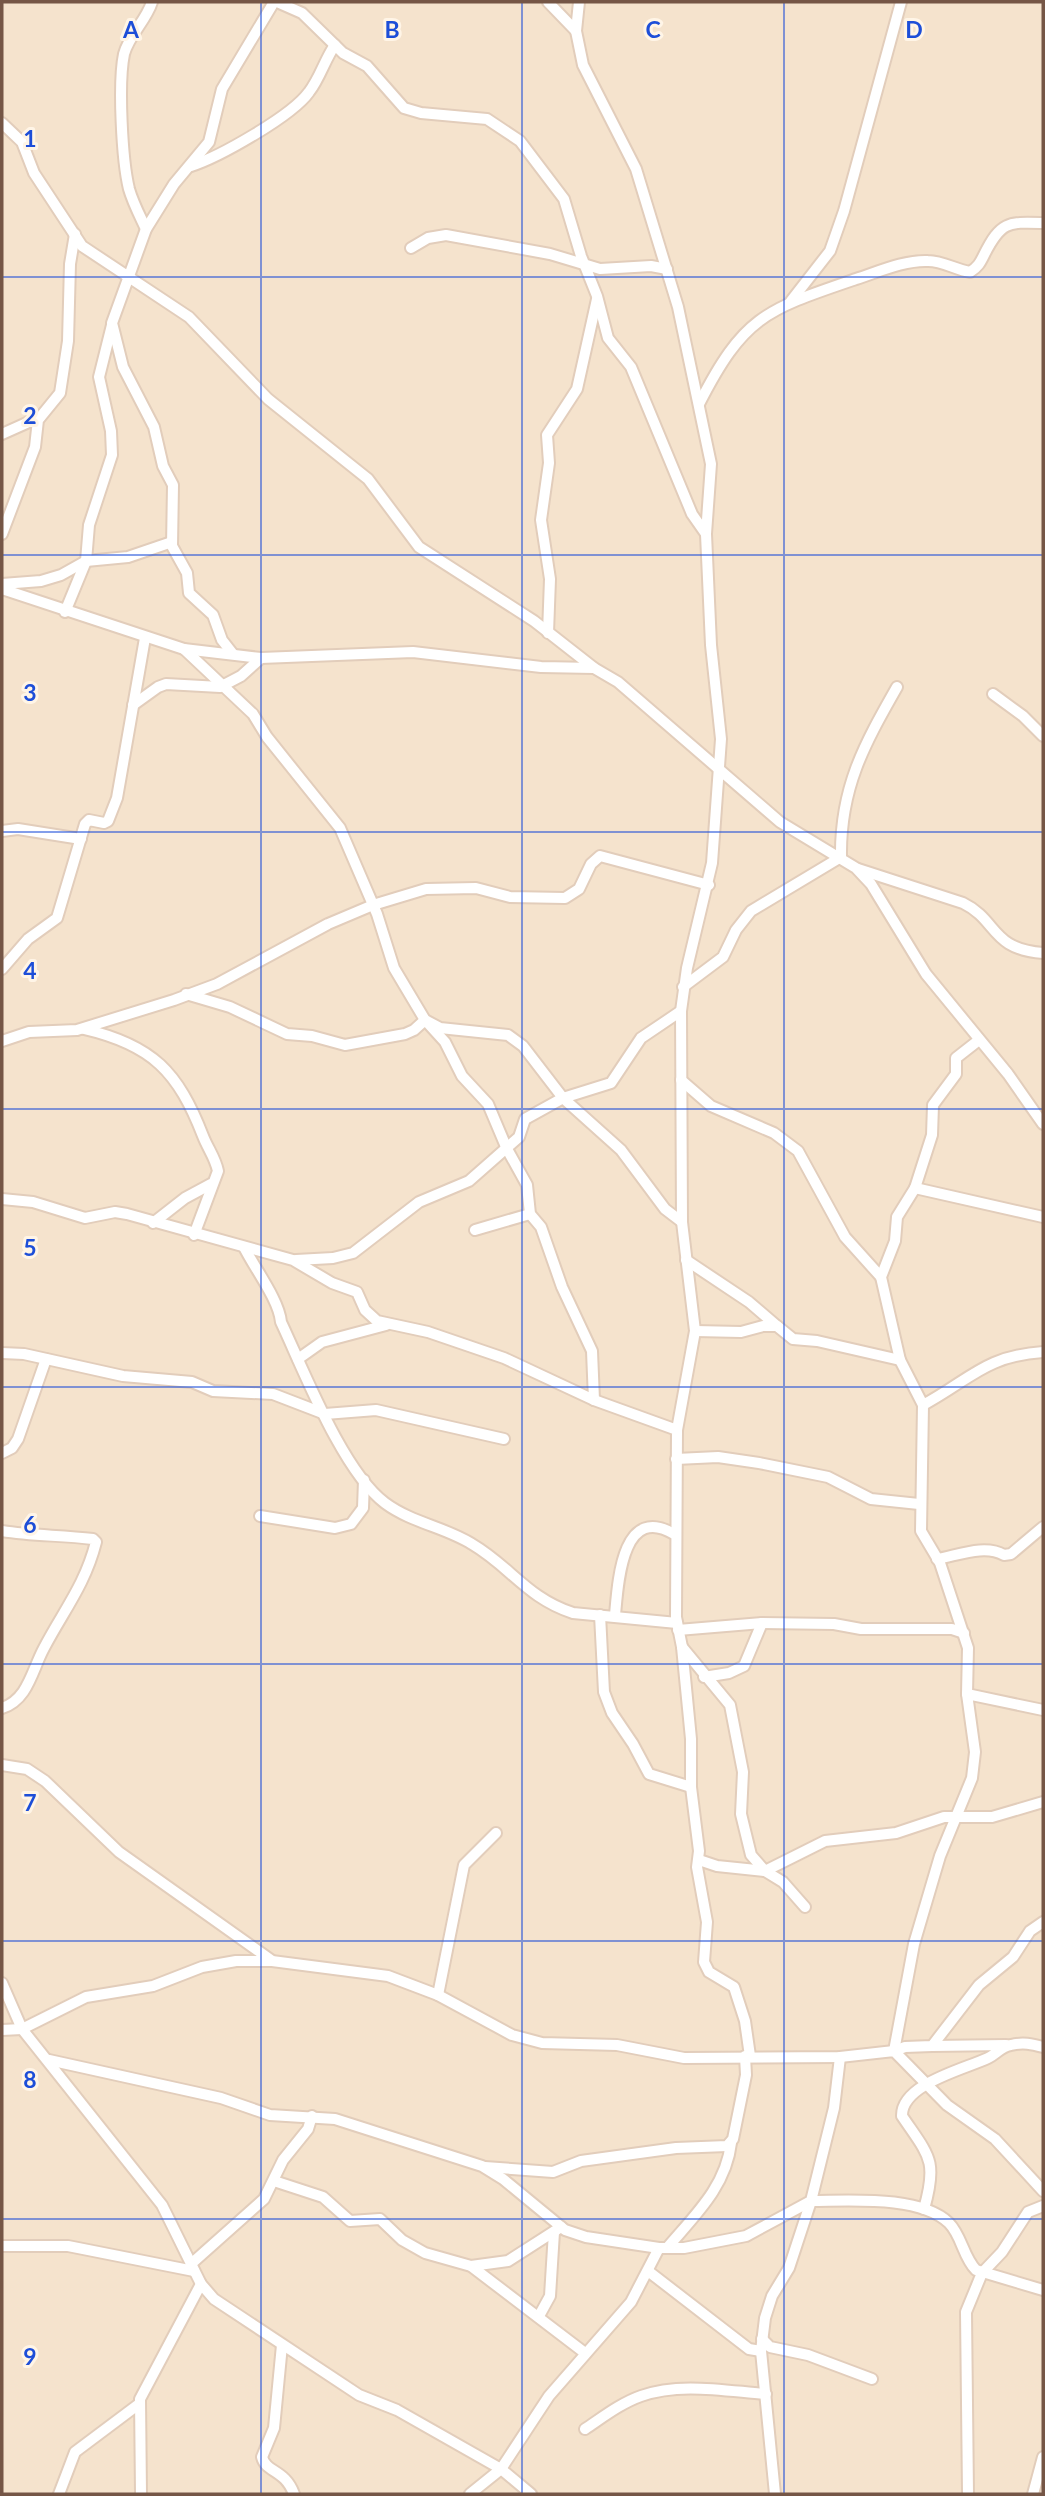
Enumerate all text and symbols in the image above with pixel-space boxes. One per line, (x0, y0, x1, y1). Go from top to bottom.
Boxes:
text: A (122, 15, 140, 43)
text: B (384, 15, 400, 43)
text: C (645, 15, 661, 43)
text: D (905, 15, 923, 43)
text: 1 (23, 124, 37, 152)
text: 2 (23, 401, 37, 429)
text: 3 (23, 678, 37, 706)
text: 4 (23, 956, 37, 984)
text: 5 (23, 1233, 37, 1261)
text: 6 (23, 1510, 37, 1538)
text: 7 (23, 1788, 37, 1816)
text: 8 (23, 2065, 37, 2093)
text: 9 (23, 2342, 37, 2370)

